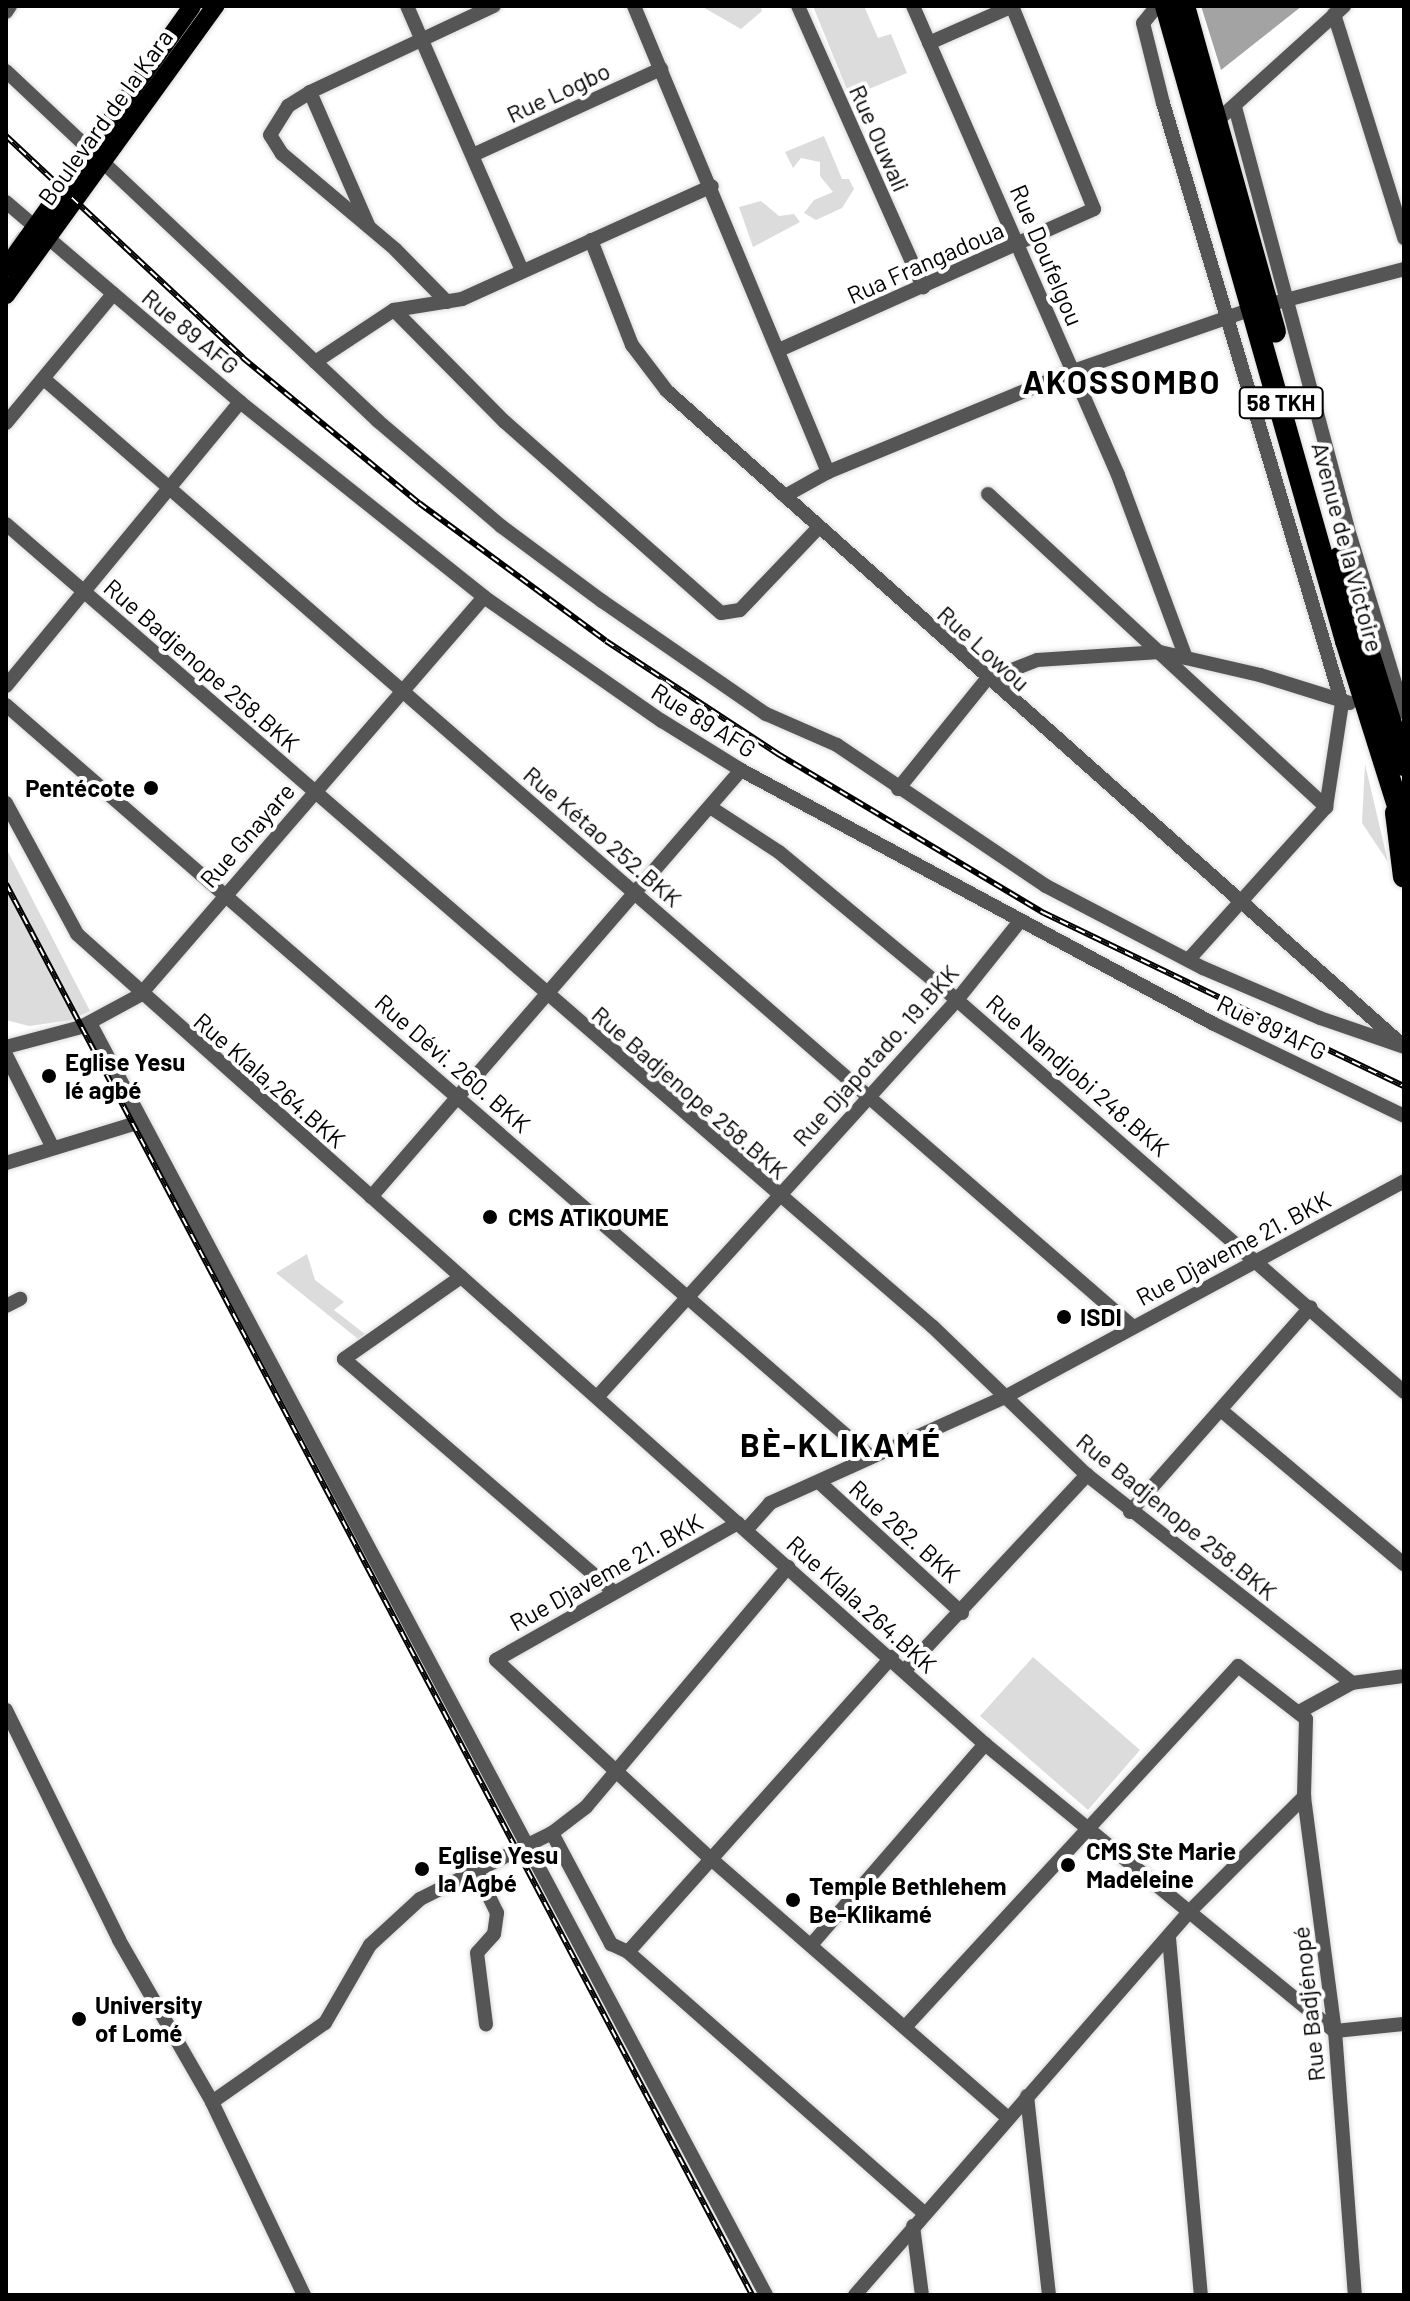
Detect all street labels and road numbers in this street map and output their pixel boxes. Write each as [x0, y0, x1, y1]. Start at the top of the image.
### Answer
street label: Boulevard de la Kara [32, 24, 178, 210]
street label: Rue Logbo [502, 56, 614, 128]
street label: Rue Ouwali [844, 80, 916, 196]
street label: Rue Doufelgou [1004, 180, 1090, 330]
street label: Rua Frangadoua [842, 215, 1008, 309]
street label: Rue 89 AFG [137, 282, 245, 380]
road number: 58 TKH [1237, 385, 1325, 421]
street label: Avenue de la Victoire [1306, 439, 1390, 655]
street label: Rue Badjenope 258.BKK [98, 572, 306, 758]
street label: Rue Lowou [932, 599, 1036, 697]
street label: Rue 89 AFG [646, 677, 762, 763]
street label: Rue Kétao 252.BKK [518, 760, 688, 912]
street label: Rue Gnayare [194, 777, 300, 893]
street label: Rue Djapotado. 19.BKK [786, 958, 964, 1152]
street label: Rue Dévi. 260. BKK [370, 988, 536, 1138]
street label: Rue Nandjobi 248.BKK [981, 988, 1175, 1162]
street label: Rue 89 AFG [1213, 988, 1331, 1066]
street label: Rue Badjenope 258.BKK [586, 999, 794, 1185]
street label: Rue Klala,264.BKK [188, 1006, 352, 1154]
street label: Rue Djaveme 21. BKK [1131, 1185, 1335, 1311]
street label: Rue Badjenope 258.BKK [1071, 1426, 1283, 1606]
street label: Rue 262. BKK [844, 1474, 966, 1588]
street label: Rue Djaveme 21. BKK [505, 1507, 707, 1637]
street label: Rue Klala.264.BKK [781, 1529, 943, 1679]
street label: Rue Badjénopé [1286, 1925, 1330, 2083]

